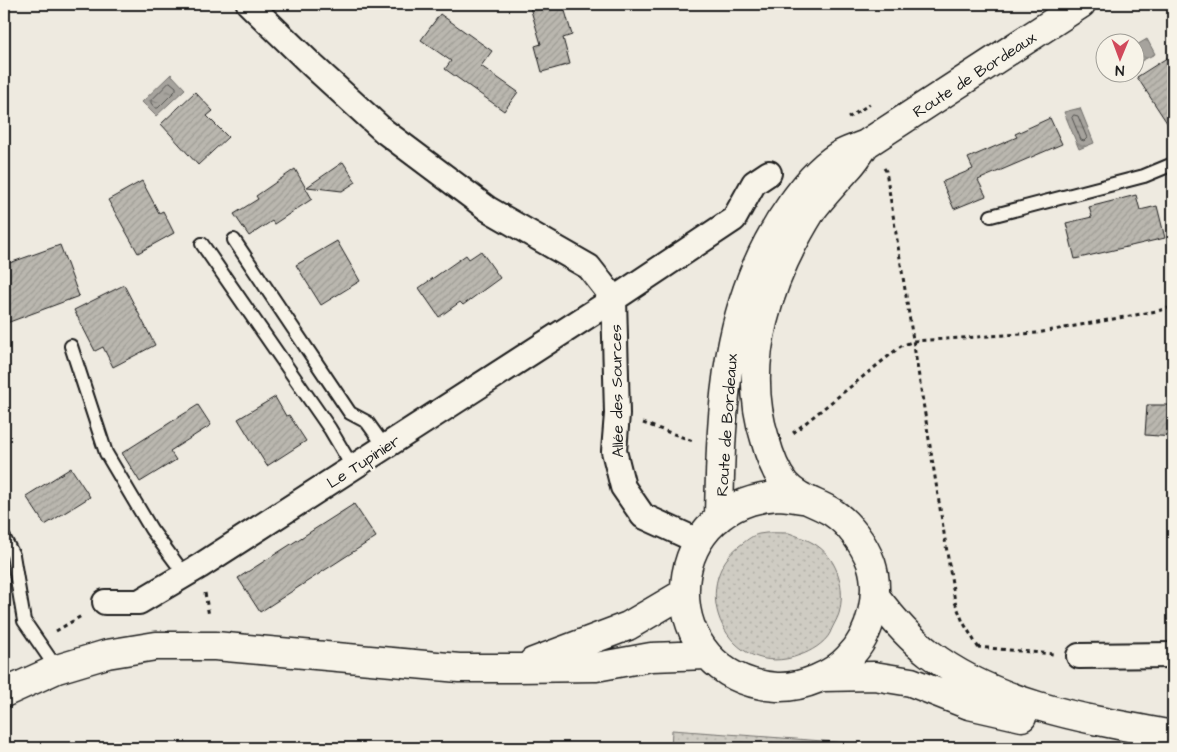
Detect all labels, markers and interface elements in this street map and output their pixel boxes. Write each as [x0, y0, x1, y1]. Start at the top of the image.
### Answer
street label: Route de Bordeaux [909, 26, 1041, 123]
north arrow [1094, 32, 1144, 82]
text: N [1115, 60, 1124, 80]
street label: Allée des Sources [605, 324, 629, 458]
street label: Route de Bordeaux [711, 352, 743, 497]
street label: Le Tupinier [323, 430, 405, 494]

